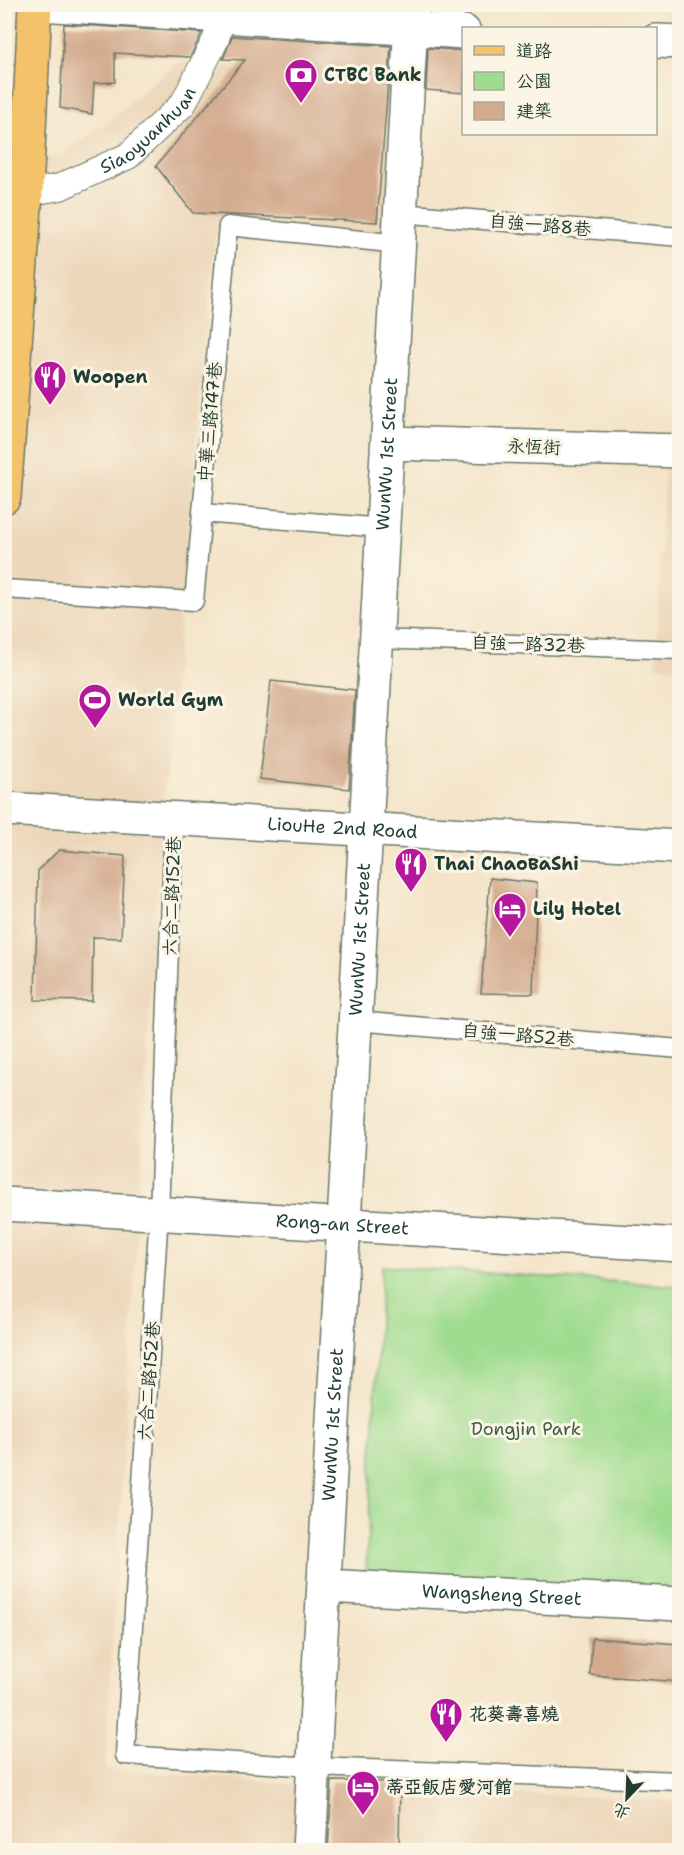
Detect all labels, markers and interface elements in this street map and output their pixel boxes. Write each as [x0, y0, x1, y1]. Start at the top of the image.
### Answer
legend [462, 27, 657, 135]
text: 道路 [516, 39, 552, 63]
bank icon: CTBC Bank [283, 57, 319, 104]
place label: CTBC Bank [324, 63, 422, 87]
text: 公園 [516, 69, 552, 93]
street label: Siaoyuanhuan [96, 83, 202, 179]
text: 建築 [516, 99, 552, 123]
street label: 自強一路8巷 [488, 209, 592, 241]
restaurant icon: Woopen [32, 359, 68, 406]
street label: 中華三路147巷 [193, 361, 227, 483]
place label: Woopen [73, 365, 148, 389]
street label: WunWu 1st Street [371, 377, 403, 531]
street label: 永恆街 [507, 434, 561, 460]
street label: 自強一路32巷 [471, 630, 585, 658]
sports icon: World Gym [77, 682, 113, 729]
place label: World Gym [118, 688, 224, 712]
street label: LiouHe 2nd Road [267, 812, 418, 844]
street label: 六合二路152巷 [158, 836, 186, 956]
restaurant icon: Thai ChaoBaShi [393, 846, 429, 893]
place label: Thai ChaoBaShi [434, 852, 579, 876]
street label: WunWu 1st Street [344, 862, 376, 1017]
hotel icon: Lily Hotel [492, 891, 528, 938]
place label: Lily Hotel [533, 897, 621, 921]
street label: 自強一路52巷 [461, 1018, 575, 1052]
street label: Rong-an Street [275, 1209, 410, 1241]
street label: 六合二路152巷 [133, 1320, 165, 1442]
street label: WunWu 1st Street [316, 1347, 349, 1502]
park label: Dongjin Park [471, 1417, 581, 1441]
street label: Wangsheng Street [421, 1579, 583, 1611]
restaurant icon: 花葵壽喜燒 [428, 1696, 464, 1743]
place label: 花葵壽喜燒 [469, 1702, 559, 1726]
north arrow [597, 1768, 657, 1828]
hotel icon: 蒂亞飯店愛河館 [345, 1769, 381, 1816]
place label: 蒂亞飯店愛河館 [386, 1775, 512, 1799]
text: 北 [610, 1799, 633, 1824]

